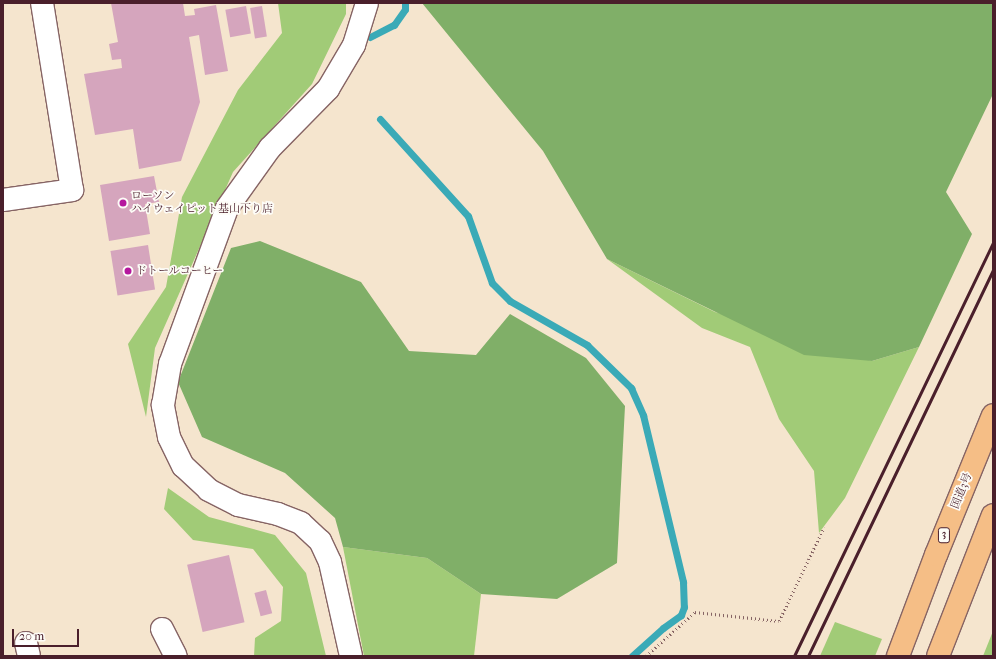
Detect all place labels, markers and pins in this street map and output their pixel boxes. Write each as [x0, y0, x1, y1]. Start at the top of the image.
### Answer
place label: ローソン ハイウェイピット基山下り店 [131, 190, 274, 216]
marker: ローソン ハイウェイピット基山下り店 [118, 198, 128, 208]
place label: ドトールコーヒー [136, 264, 224, 278]
marker: ドトールコーヒー [123, 266, 133, 276]

